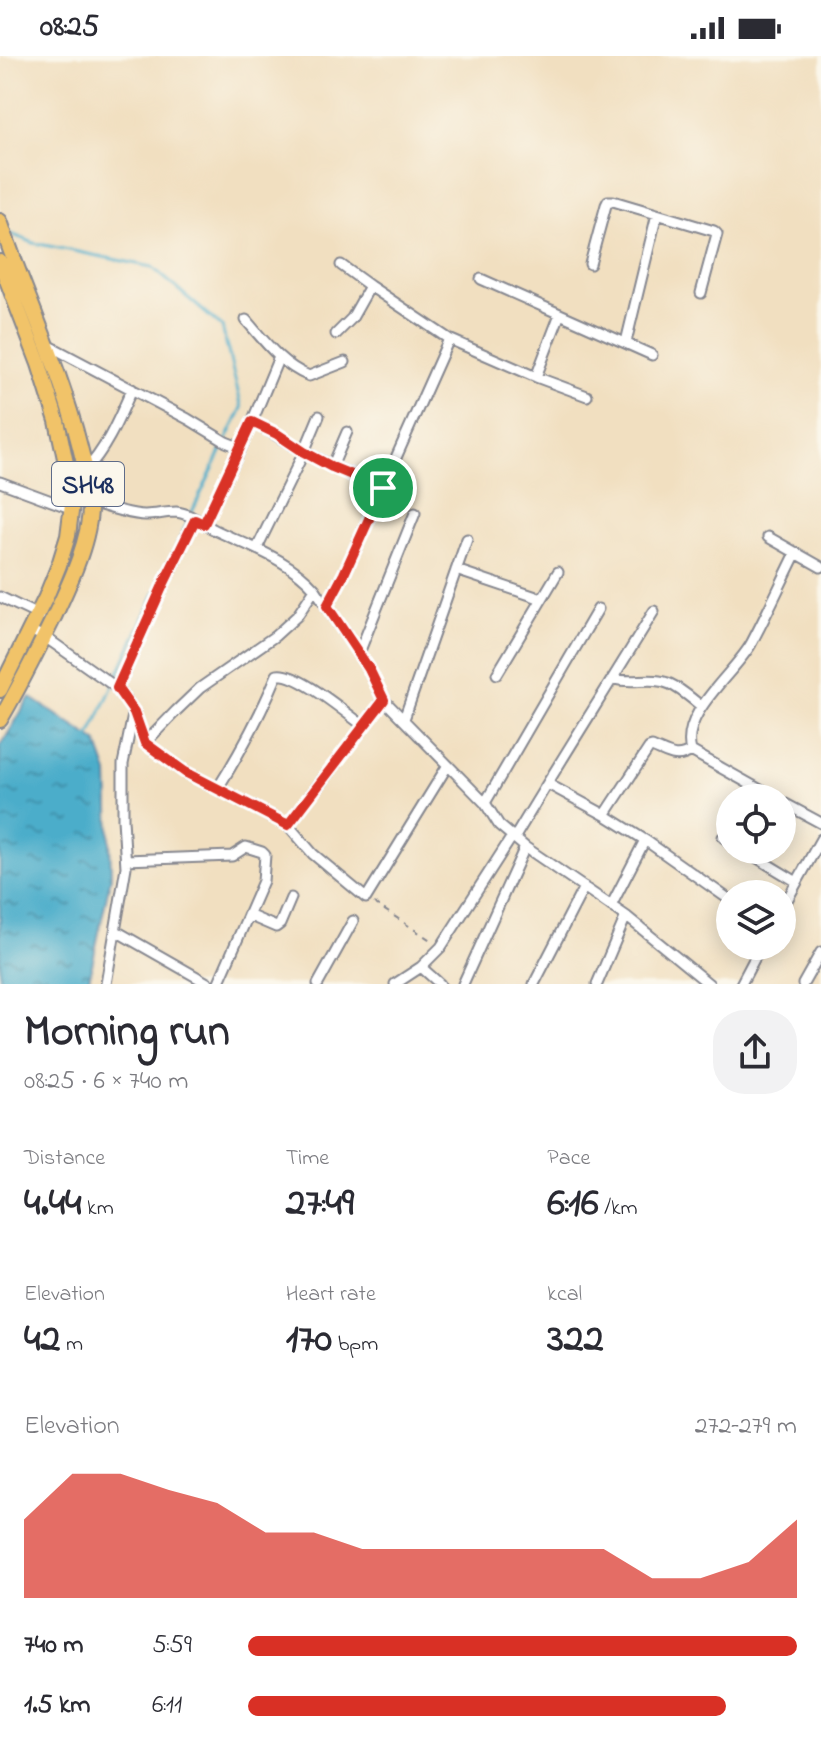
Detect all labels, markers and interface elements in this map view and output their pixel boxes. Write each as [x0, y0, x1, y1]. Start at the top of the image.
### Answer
text: 08:25 [40, 6, 99, 50]
pin [349, 454, 417, 522]
road number: SH48 [52, 462, 124, 506]
icon: arrive [361, 466, 405, 510]
map controls [716, 784, 796, 960]
button: locate [716, 784, 796, 864]
button: layers [716, 880, 796, 960]
text: Morning run [24, 1001, 230, 1065]
button: share [713, 1010, 797, 1094]
text: 08:25 · 6 × 740 m [24, 1063, 188, 1101]
text: Distance [24, 1143, 105, 1175]
text: Time [286, 1143, 329, 1175]
text: Pace [547, 1143, 590, 1175]
text: 4.44 [24, 1175, 82, 1234]
text: 27:49 [286, 1175, 354, 1234]
text: 6:16 [547, 1175, 599, 1234]
text: km [82, 1193, 114, 1225]
text: /km [599, 1193, 638, 1225]
text: Elevation [24, 1279, 105, 1311]
text: Heart rate [286, 1279, 376, 1311]
text: kcal [547, 1279, 582, 1311]
text: 42 [24, 1311, 60, 1370]
text: 170 [286, 1311, 332, 1370]
text: 322 [547, 1311, 604, 1370]
text: m [60, 1329, 83, 1361]
text: bpm [332, 1329, 378, 1361]
text: Elevation [24, 1408, 120, 1446]
text: 272–279 m [695, 1408, 797, 1446]
text: 740 m [24, 1627, 83, 1665]
text: 5:59 [152, 1627, 192, 1665]
text: 1.5 km [24, 1687, 91, 1725]
text: 6:11 [152, 1687, 182, 1725]

